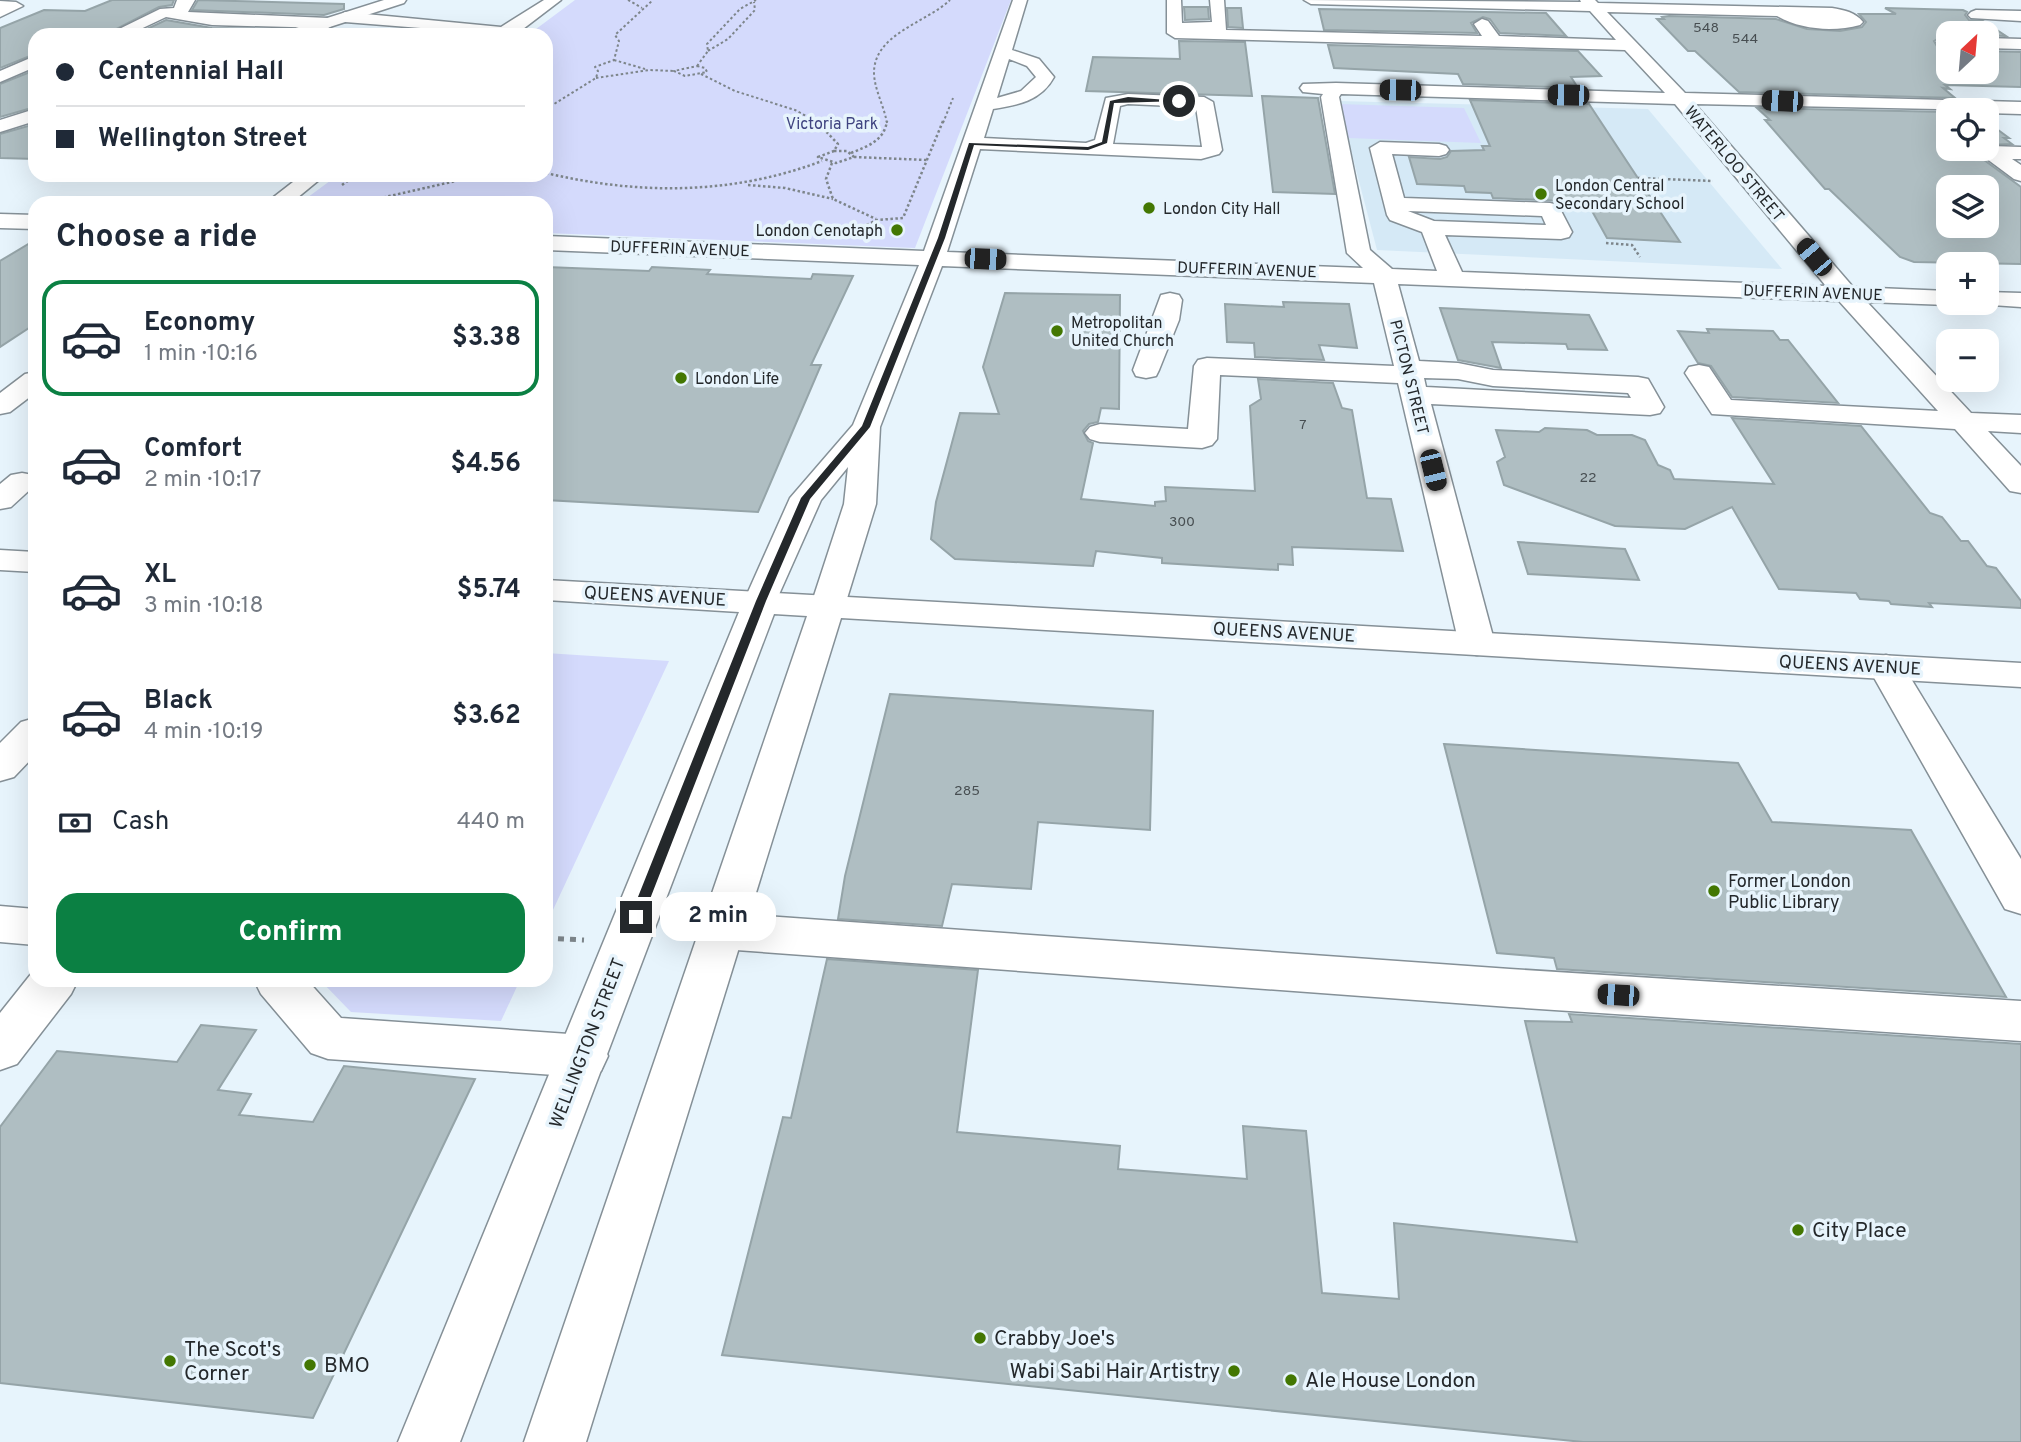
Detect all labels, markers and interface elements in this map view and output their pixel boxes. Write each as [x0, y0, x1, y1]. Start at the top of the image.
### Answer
house number: 548 [1693, 20, 1719, 37]
north arrow [1936, 21, 1998, 84]
map controls [1936, 21, 1999, 392]
house number: 544 [1732, 31, 1758, 48]
text: Centennial Hall [98, 56, 284, 89]
car [1379, 79, 1422, 101]
car [1547, 84, 1590, 106]
route start [1163, 85, 1195, 117]
car [1761, 90, 1804, 112]
button: locate [1936, 98, 1999, 161]
street label: WATERLOO STREET [1679, 102, 1788, 226]
park label: Victoria Park [786, 115, 878, 135]
text: Wellington Street [98, 123, 307, 156]
button: layers [1936, 175, 1999, 238]
place label: London Central Secondary School [1555, 177, 1684, 215]
marker: London Central Secondary School [1533, 186, 1549, 202]
marker: London City Hall [1141, 200, 1157, 216]
place label: London City Hall [1163, 200, 1281, 220]
text: Choose a ride [56, 218, 257, 258]
place label: London Cenotaph [756, 222, 883, 242]
marker: London Cenotaph [889, 222, 905, 238]
car [1793, 234, 1836, 280]
street label: DUFFERIN AVENUE [610, 238, 750, 262]
car [964, 248, 1007, 270]
button: + [1936, 252, 1999, 315]
street label: DUFFERIN AVENUE [1177, 259, 1317, 283]
street label: DUFFERIN AVENUE [1743, 282, 1883, 306]
icon: car [60, 307, 123, 370]
text: Economy [144, 307, 255, 340]
place label: Metropolitan United Church [1071, 314, 1174, 352]
street label: PICTON STREET [1384, 318, 1432, 437]
text: $3.38 [452, 322, 521, 355]
marker: Metropolitan United Church [1049, 323, 1065, 339]
button: − [1936, 329, 1999, 392]
text: 1 min · 10:16 [144, 340, 258, 369]
marker: London Life [673, 370, 689, 386]
place label: London Life [695, 370, 779, 390]
house number: 7 [1299, 417, 1307, 434]
icon: car [60, 433, 123, 496]
text: Comfort [144, 433, 242, 466]
car [1418, 447, 1449, 493]
text: $4.56 [450, 448, 521, 481]
text: 2 min · 10:17 [144, 466, 262, 495]
house number: 22 [1579, 470, 1597, 487]
house number: 300 [1169, 514, 1195, 531]
icon: car [60, 559, 123, 622]
text: XL [144, 559, 176, 592]
text: $5.74 [457, 574, 521, 607]
street label: QUEENS AVENUE [583, 582, 727, 613]
text: 3 min · 10:18 [144, 592, 263, 621]
street label: QUEENS AVENUE [1212, 618, 1356, 649]
street label: QUEENS AVENUE [1778, 651, 1922, 682]
icon: car [60, 685, 123, 748]
text: Black [144, 685, 213, 718]
text: $3.62 [452, 700, 521, 733]
text: 4 min · 10:19 [144, 718, 264, 747]
house number: 285 [954, 783, 980, 800]
icon: cash [56, 804, 94, 842]
text: Cash [112, 806, 169, 839]
text: 440 m [457, 808, 525, 837]
place label: Former London Public Library [1728, 871, 1851, 915]
marker: Former London Public Library [1706, 883, 1722, 899]
callout: 2 min [660, 892, 776, 942]
button: Confirm [56, 893, 525, 973]
route end [620, 901, 652, 933]
text: 2 min [688, 902, 748, 931]
street label: WELLINGTON STREET [545, 955, 631, 1132]
car [1597, 983, 1640, 1007]
place label: City Place [1812, 1218, 1907, 1245]
marker: City Place [1790, 1222, 1806, 1238]
place label: Crabby Joe's [994, 1326, 1115, 1353]
marker: Crabby Joe's [972, 1330, 988, 1346]
place label: The Scot's Corner [184, 1337, 281, 1388]
marker: The Scot's Corner [162, 1353, 178, 1369]
place label: BMO [324, 1353, 370, 1380]
marker: BMO [302, 1357, 318, 1373]
place label: Wabi Sabi Hair Artistry [1010, 1359, 1220, 1386]
marker: Wabi Sabi Hair Artistry [1226, 1363, 1242, 1379]
place label: Ale House London [1305, 1368, 1476, 1395]
marker: Ale House London [1283, 1372, 1299, 1388]

